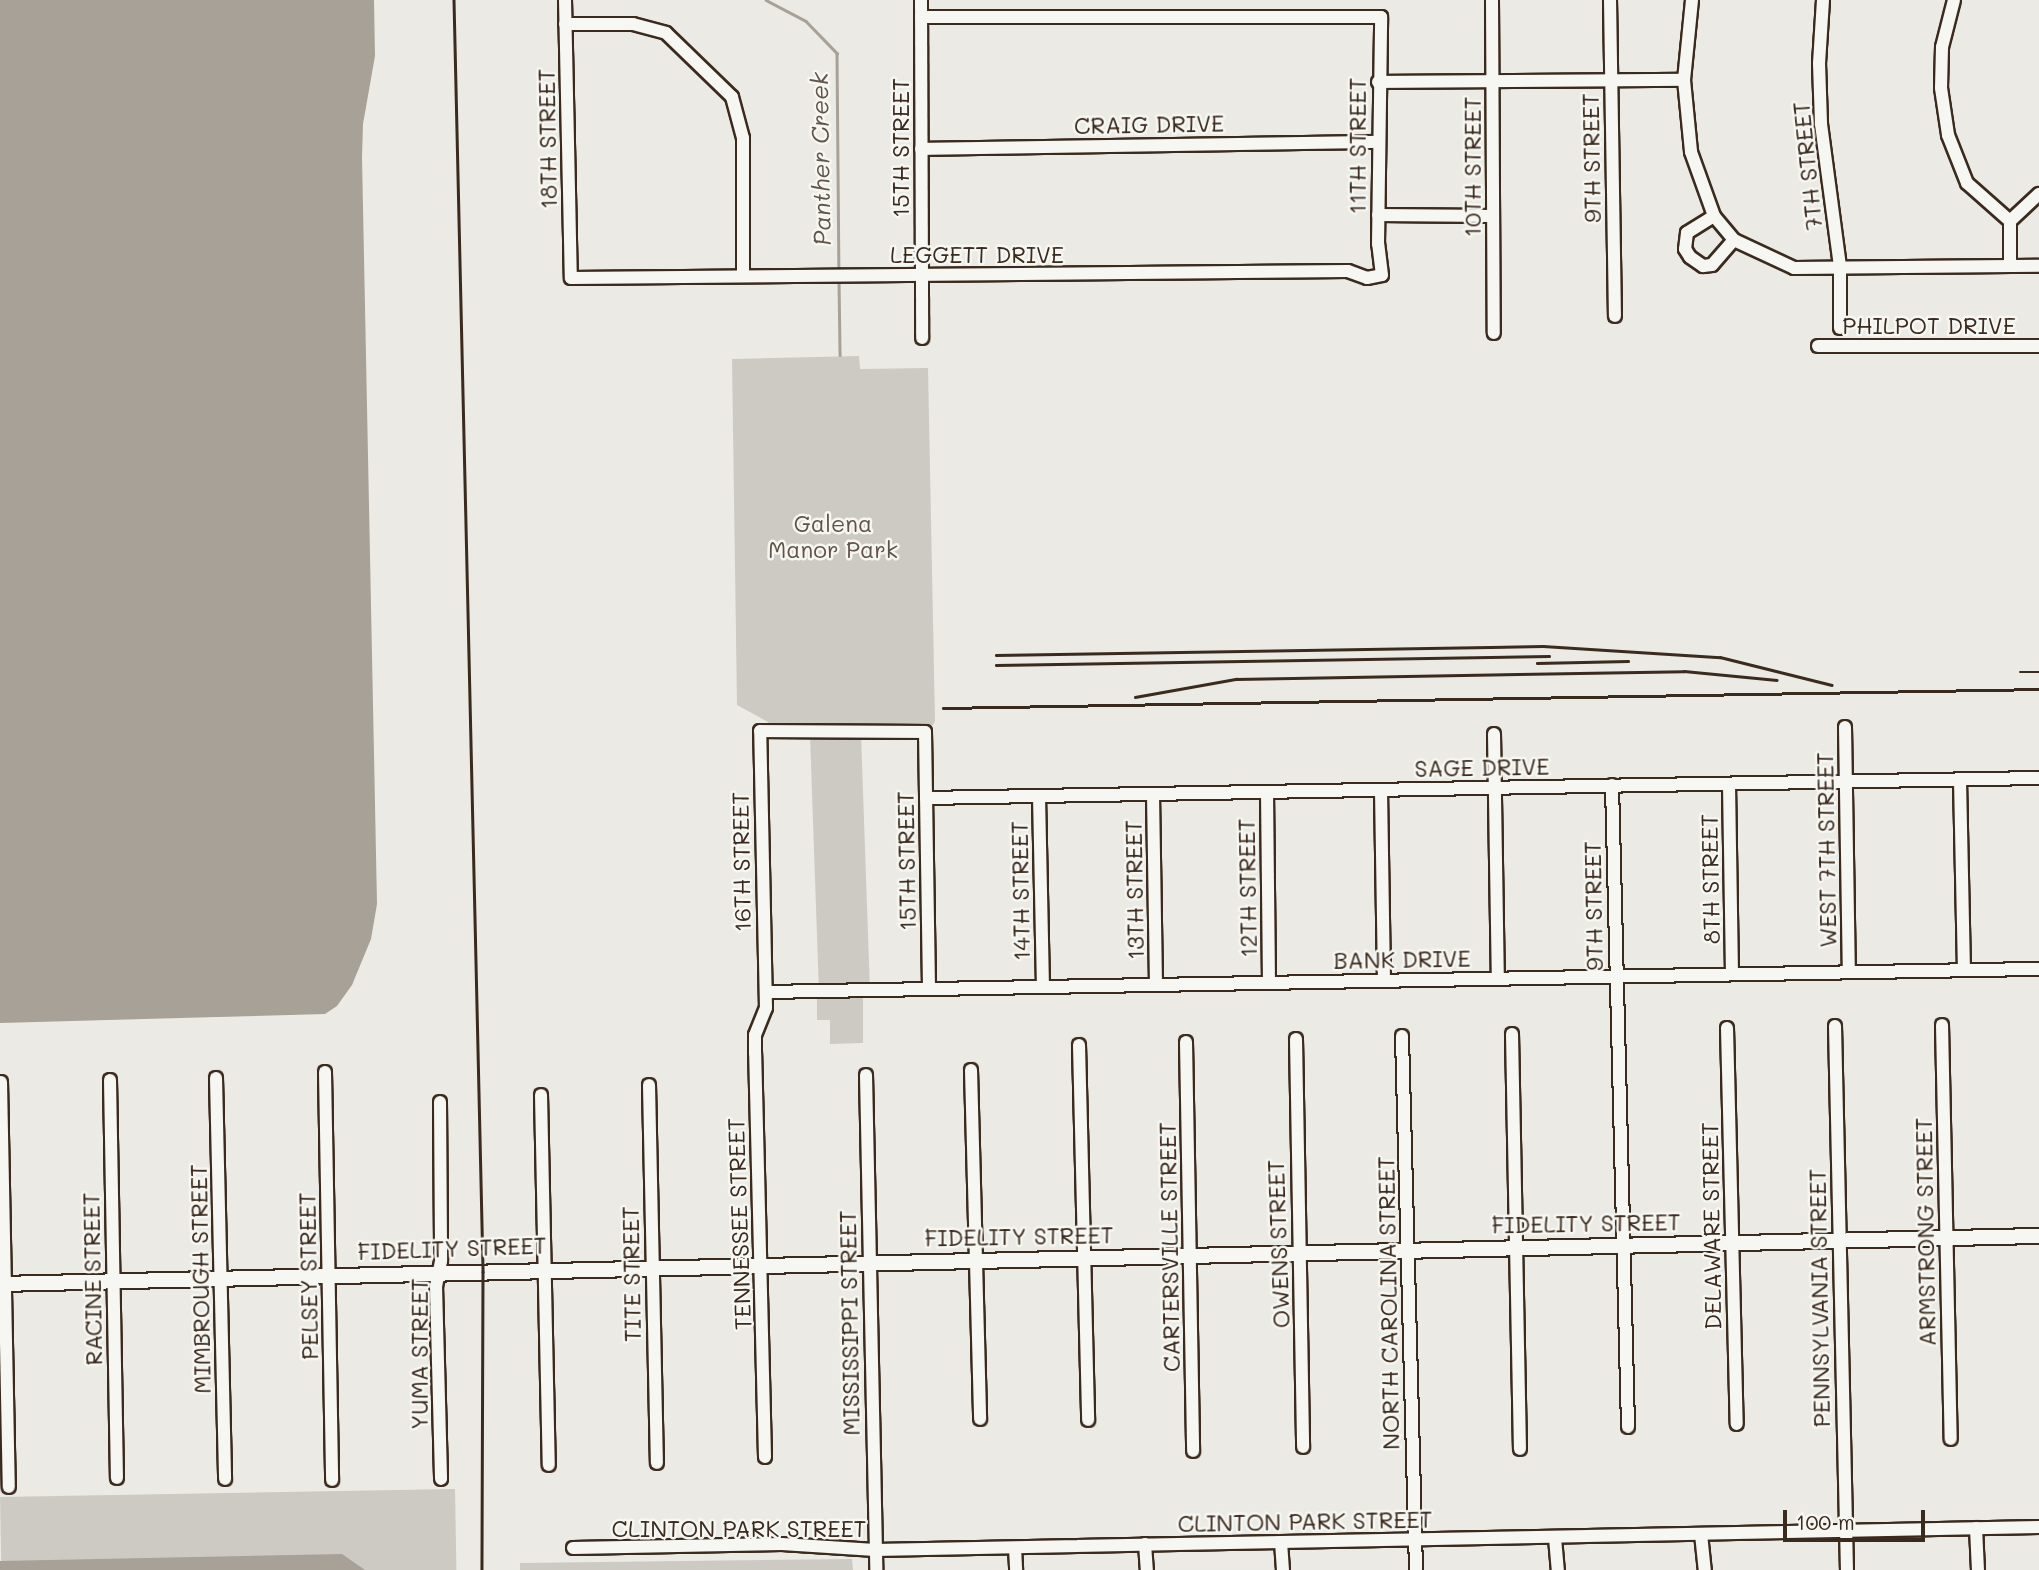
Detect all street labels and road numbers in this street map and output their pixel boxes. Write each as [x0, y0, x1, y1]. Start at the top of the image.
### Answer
street label: 18TH STREET [532, 69, 562, 209]
street label: 15TH STREET [886, 78, 914, 218]
street label: 11TH STREET [1343, 78, 1371, 214]
street label: 9TH STREET [1576, 93, 1606, 223]
street label: 10TH STREET [1458, 97, 1486, 237]
street label: 7TH STREET [1787, 100, 1827, 232]
street label: CRAIG DRIVE [1074, 109, 1224, 139]
street label: LEGGETT DRIVE [890, 240, 1064, 268]
street label: PHILPOT DRIVE [1842, 311, 2016, 339]
street label: SAGE DRIVE [1414, 752, 1550, 782]
street label: WEST 7TH STREET [1810, 752, 1842, 948]
street label: 15TH STREET [891, 791, 921, 931]
street label: 16TH STREET [726, 792, 756, 932]
street label: 8TH STREET [1695, 814, 1725, 944]
street label: 12TH STREET [1232, 818, 1262, 958]
street label: 13TH STREET [1119, 820, 1149, 960]
street label: 14TH STREET [1005, 821, 1035, 961]
street label: 9TH STREET [1578, 841, 1608, 971]
street label: BANK DRIVE [1333, 944, 1471, 974]
street label: TENNESSEE STREET [722, 1117, 756, 1331]
street label: ARMSTRONG STREET [1909, 1117, 1941, 1347]
street label: CARTERSVILLE STREET [1153, 1122, 1185, 1372]
street label: DELAWARE STREET [1695, 1122, 1727, 1330]
street label: NORTH CAROLINA STREET [1372, 1156, 1404, 1450]
street label: OWENS STREET [1261, 1159, 1295, 1329]
street label: MIMBROUGH STREET [184, 1164, 216, 1394]
street label: PENNSYLVANIA STREET [1803, 1169, 1835, 1427]
street label: RACINE STREET [77, 1192, 107, 1366]
street label: PELSEY STREET [293, 1192, 323, 1360]
street label: TITE STREET [616, 1206, 646, 1342]
street label: FIDELITY STREET [1491, 1208, 1681, 1238]
street label: MISSISSIPPI STREET [833, 1210, 865, 1436]
street label: FIDELITY STREET [924, 1221, 1114, 1251]
street label: FIDELITY STREET [357, 1231, 547, 1265]
street label: YUMA STREET [405, 1278, 433, 1430]
street label: CLINTON PARK STREET [1177, 1505, 1433, 1537]
street label: CLINTON PARK STREET [612, 1514, 866, 1542]

